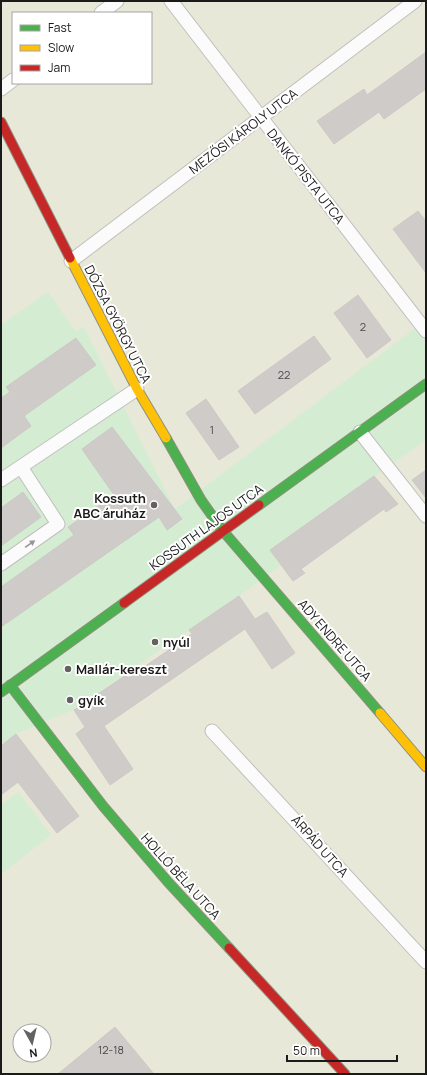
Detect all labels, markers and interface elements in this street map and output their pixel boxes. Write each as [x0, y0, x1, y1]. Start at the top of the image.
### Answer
legend [12, 12, 152, 84]
text: Fast [48, 19, 72, 36]
text: Slow [48, 39, 74, 56]
text: Jam [48, 59, 70, 76]
street label: MEZŐSI KÁROLY UTCA [185, 84, 301, 178]
street label: DANKÓ PISTA UTCA [263, 125, 349, 227]
street label: DÓZSA GYÖRGY UTCA [80, 262, 156, 386]
house number: 2 [360, 319, 366, 334]
house number: 22 [278, 367, 290, 382]
house number: 1 [210, 422, 214, 437]
street label: KOSSUTH LAJOS UTCA [146, 480, 266, 574]
place label: Kossuth ABC áruház [74, 489, 146, 522]
marker: Kossuth ABC áruház [149, 500, 159, 510]
one-way arrow [24, 540, 35, 548]
street label: ADY ENDRE UTCA [294, 595, 376, 685]
place label: nyúl [163, 633, 190, 651]
marker: nyúl [150, 637, 160, 647]
place label: Mallár-kereszt [76, 660, 168, 678]
marker: Mallár-kereszt [63, 664, 73, 674]
place label: gyík [78, 691, 105, 709]
marker: gyík [65, 695, 75, 705]
street label: ÁRPÁD UTCA [287, 811, 353, 881]
street label: HOLLÓ BÉLA UTCA [137, 829, 225, 923]
north arrow [12, 1023, 52, 1063]
scale bar [287, 1037, 397, 1063]
house number: 12-18 [98, 1042, 124, 1057]
text: 50 m [293, 1042, 320, 1059]
text: N [28, 1045, 38, 1061]

